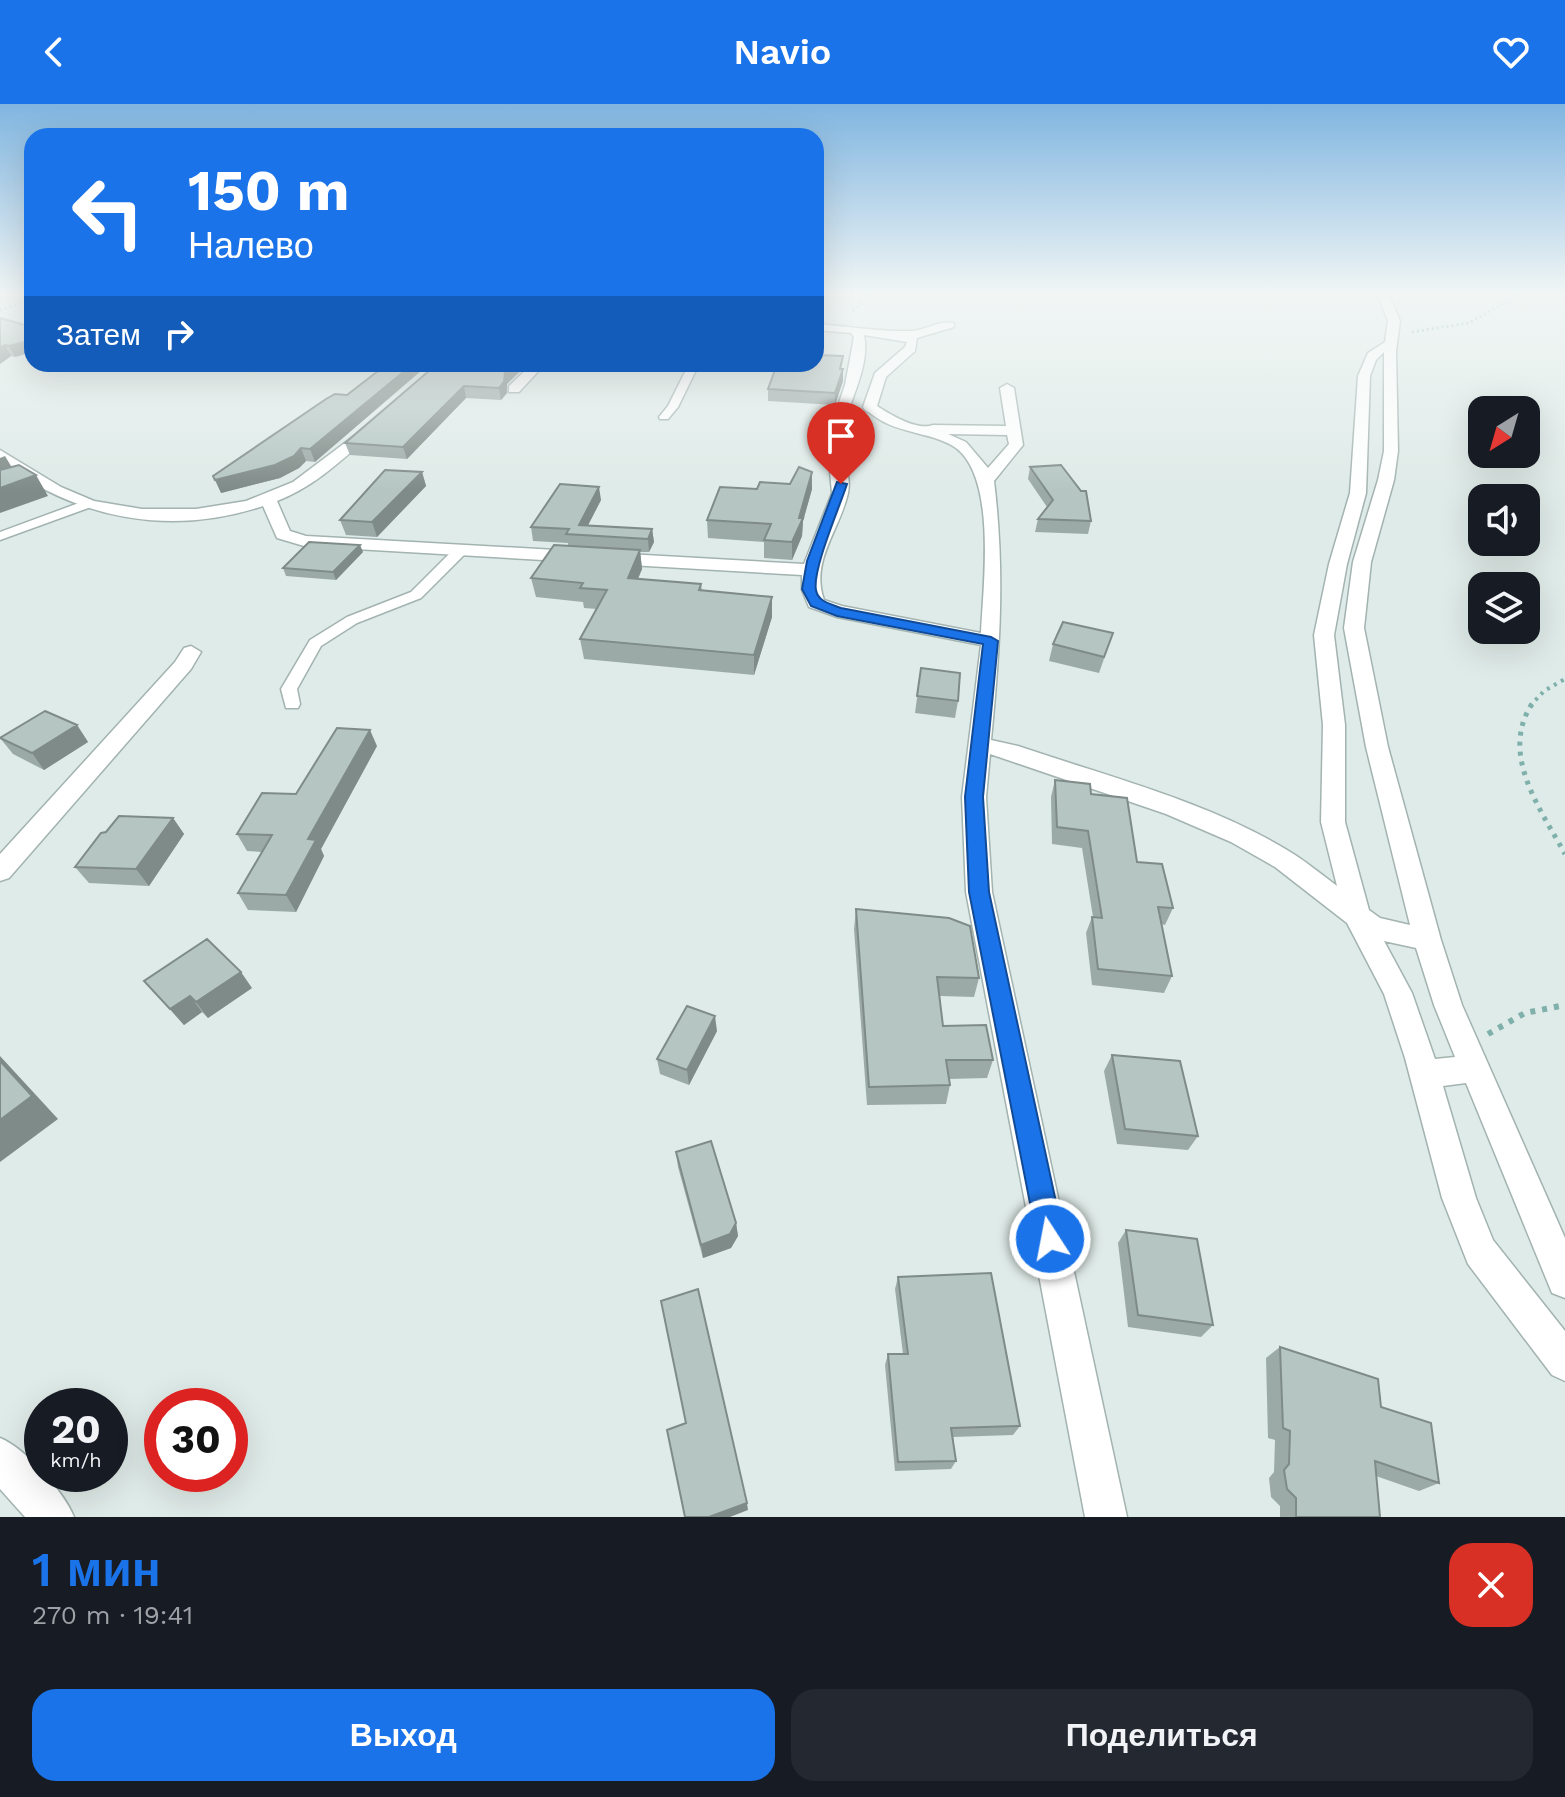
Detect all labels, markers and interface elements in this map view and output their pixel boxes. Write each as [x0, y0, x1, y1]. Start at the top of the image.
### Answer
icon: back [32, 30, 76, 74]
icon: heart [1489, 30, 1533, 74]
text: Navio [734, 31, 831, 73]
text: 150 m [188, 158, 350, 224]
icon: left [56, 160, 160, 264]
text: Налево [188, 225, 314, 267]
icon: right [157, 312, 201, 356]
text: Затем [56, 317, 141, 352]
north arrow [1468, 396, 1540, 468]
map controls [1468, 396, 1540, 644]
pin [807, 402, 875, 484]
icon: arrive [819, 414, 863, 458]
button: sound [1468, 484, 1540, 556]
button: layers [1468, 572, 1540, 644]
position arrow [1008, 1197, 1092, 1281]
speed limit sign: 30 [144, 1388, 248, 1492]
text: 20 [51, 1406, 101, 1453]
text: km/h [50, 1448, 102, 1472]
text: 1 мин [32, 1541, 161, 1598]
button: close [1449, 1543, 1533, 1627]
text: 270 m · 19:41 [32, 1600, 193, 1630]
button: Выход [32, 1689, 775, 1781]
button: Поделиться [791, 1689, 1533, 1781]

